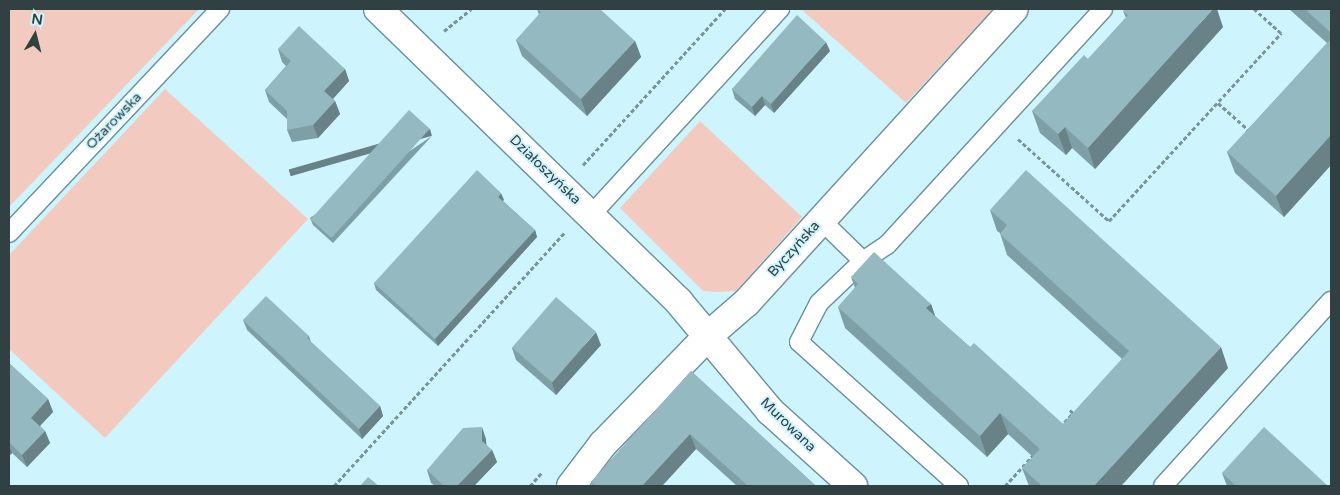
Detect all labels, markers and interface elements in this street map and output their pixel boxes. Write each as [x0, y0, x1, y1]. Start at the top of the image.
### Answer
north arrow [10, 10, 60, 60]
text: N [30, 10, 44, 29]
street label: Ożarowska [83, 89, 145, 153]
street label: Działoszyńska [506, 132, 584, 208]
street label: Byczyńska [765, 218, 823, 280]
street label: Murowana [757, 394, 819, 456]

